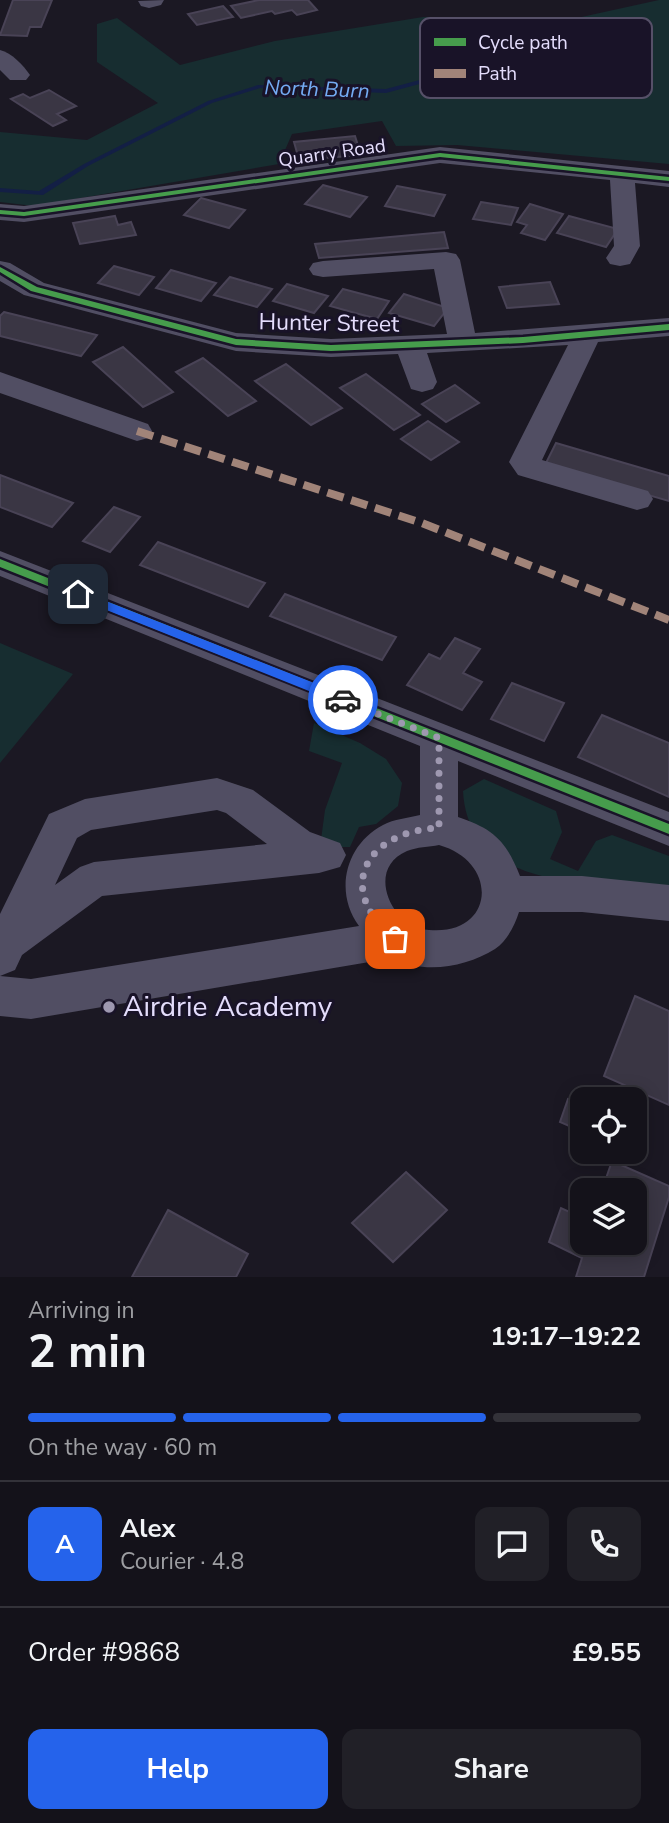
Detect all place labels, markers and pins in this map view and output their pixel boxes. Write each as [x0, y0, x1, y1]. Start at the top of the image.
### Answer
pin [48, 564, 108, 624]
pin [365, 909, 425, 969]
place label: Airdrie Academy [123, 988, 333, 1026]
marker: Airdrie Academy [101, 999, 117, 1015]

